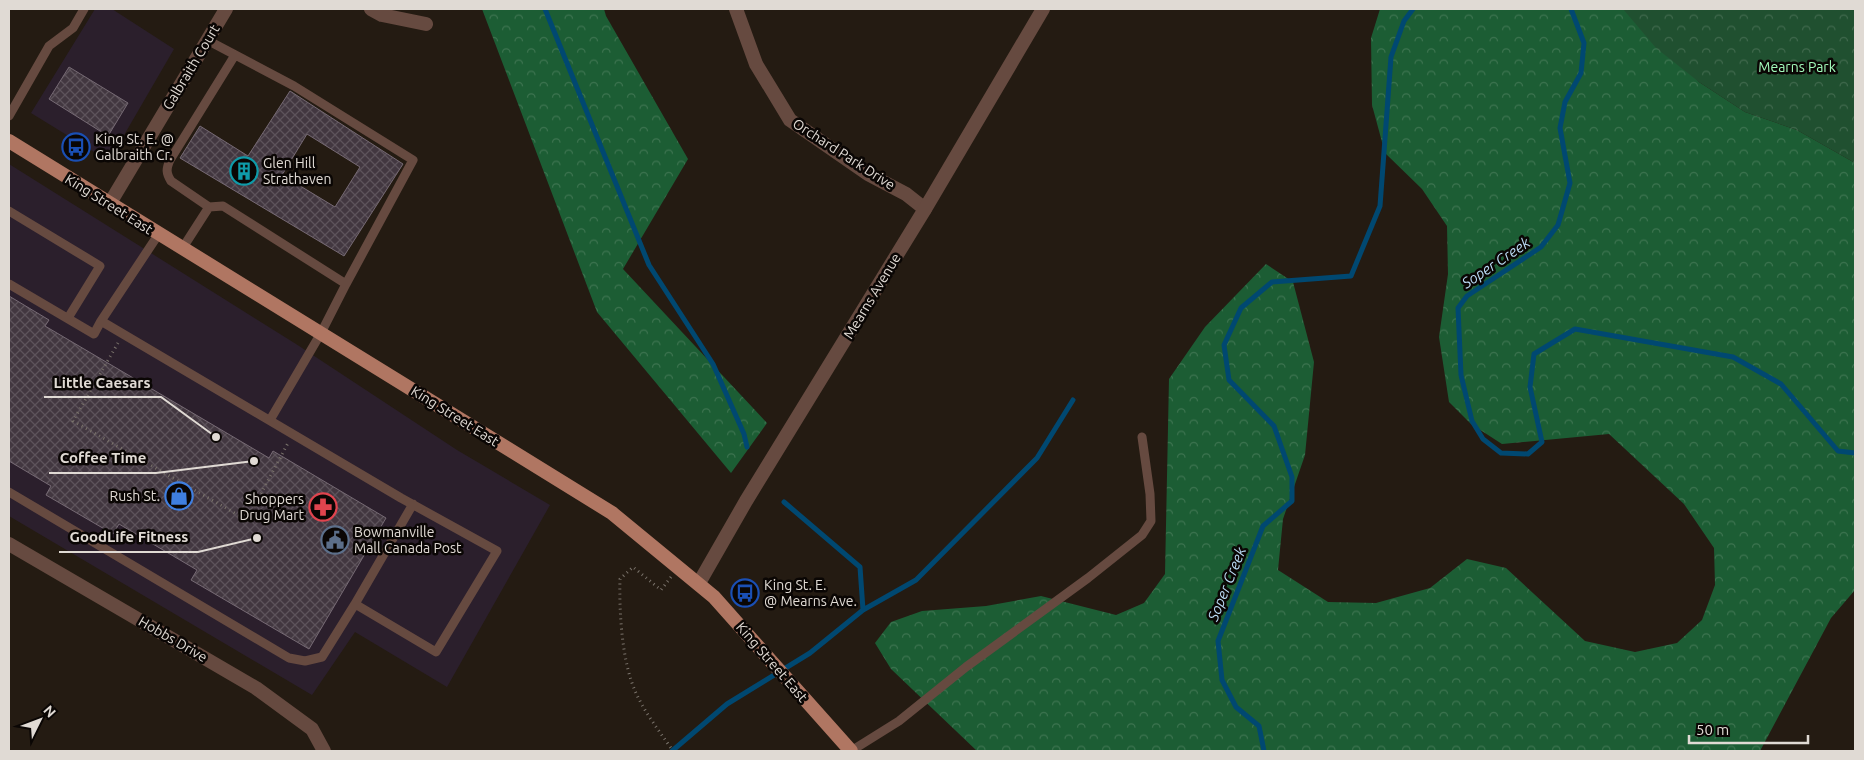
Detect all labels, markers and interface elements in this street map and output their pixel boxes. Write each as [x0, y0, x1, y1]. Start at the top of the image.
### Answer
street label: Galbraith Court [159, 21, 223, 112]
park label: Mearns Park [1758, 59, 1836, 75]
street label: Orchard Park Drive [790, 115, 898, 193]
place label: King St. E. @ Galbraith Cr. [95, 131, 174, 163]
bus stop icon: King St. E. @ Galbraith Cr. [61, 132, 91, 162]
place label: Glen Hill Strathaven [263, 155, 332, 187]
building icon: Glen Hill Strathaven [229, 156, 259, 186]
street label: King Street East [62, 171, 156, 238]
water label: Soper Creek [1458, 233, 1533, 292]
street label: Mearns Avenue [840, 250, 904, 342]
callout: Little Caesars [44, 367, 161, 397]
text: Little Caesars [53, 374, 151, 391]
street label: King Street East [408, 383, 502, 450]
callout: Coffee Time [49, 443, 156, 473]
text: Coffee Time [60, 449, 146, 466]
shop icon: Rush St. [164, 481, 194, 511]
place label: Rush St. [110, 488, 160, 504]
place label: Shoppers Drug Mart [239, 491, 304, 523]
pharmacy icon: Shoppers Drug Mart [308, 492, 338, 522]
callout: GoodLife Fitness [59, 522, 198, 552]
place label: Bowmanville Mall Canada Post [354, 524, 462, 556]
public building icon: Bowmanville Mall Canada Post [320, 525, 350, 555]
text: GoodLife Fitness [70, 528, 188, 545]
water label: Soper Creek [1204, 544, 1249, 624]
place label: King St. E. @ Mearns Ave. [764, 577, 857, 609]
bus stop icon: King St. E. @ Mearns Ave. [730, 578, 760, 608]
street label: Hobbs Drive [136, 613, 210, 665]
street label: King Street East [733, 619, 811, 705]
north arrow [15, 695, 65, 745]
text: N [40, 702, 59, 721]
scale bar [1689, 712, 1808, 744]
text: 50 m [1696, 721, 1729, 738]

